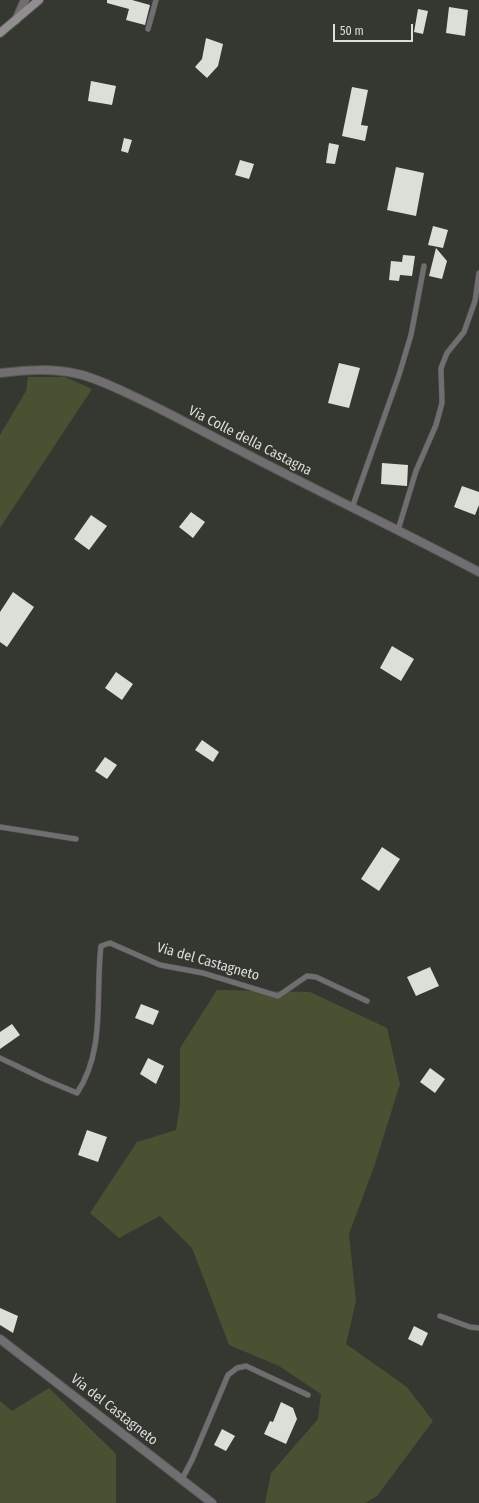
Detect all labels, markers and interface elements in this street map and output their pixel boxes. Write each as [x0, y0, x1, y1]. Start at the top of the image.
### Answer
scale bar [335, 16, 415, 42]
text: 50 m [340, 24, 364, 38]
street label: Via Colle della Castagna [186, 403, 314, 479]
street label: Via del Castagneto [155, 939, 261, 985]
street label: Via del Castagneto [67, 1371, 161, 1449]

